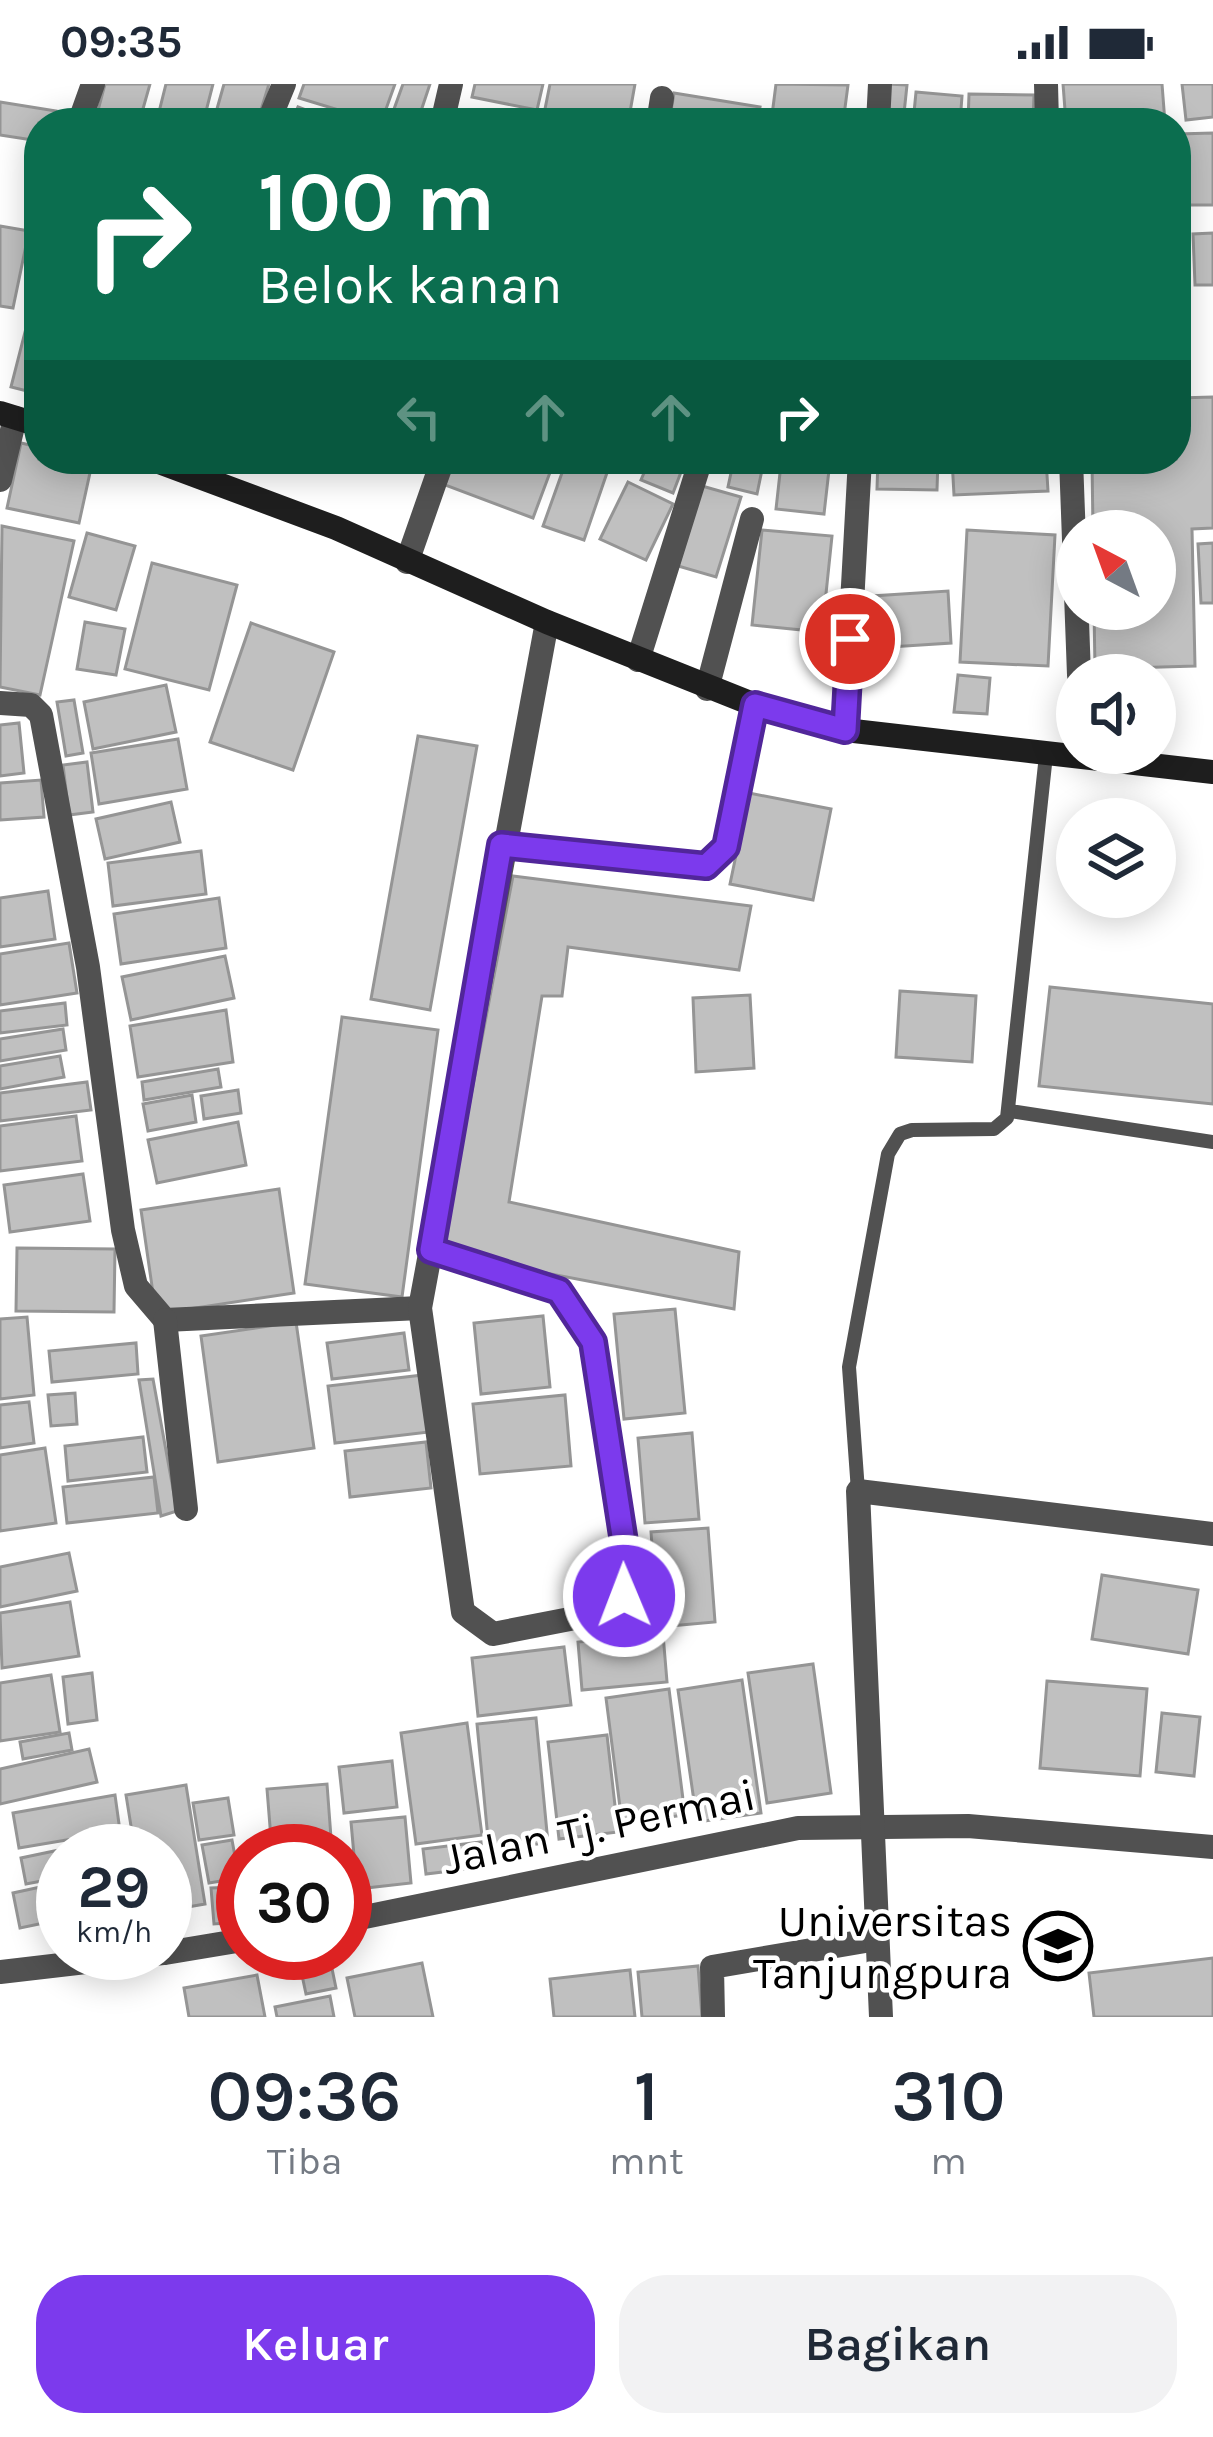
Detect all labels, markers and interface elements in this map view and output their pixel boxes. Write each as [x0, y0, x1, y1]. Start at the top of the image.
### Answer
text: 09:35 [60, 16, 182, 68]
text: 100 m [258, 153, 495, 251]
icon: right [60, 156, 216, 312]
text: Belok kanan [258, 253, 562, 317]
icon: left [386, 384, 452, 450]
icon: ahead [512, 384, 578, 450]
icon: ahead [638, 384, 704, 450]
icon: right [764, 384, 830, 450]
north arrow [1056, 510, 1176, 630]
map controls [1056, 510, 1176, 918]
pin [799, 588, 901, 690]
icon: arrive [817, 606, 883, 672]
button: sound [1056, 654, 1176, 774]
button: layers [1056, 798, 1176, 918]
position arrow [561, 1533, 687, 1659]
street label: Jalan Tj. Permai [438, 1768, 760, 1886]
speed limit sign: 30 [216, 1824, 372, 1980]
text: 29 [78, 1852, 150, 1922]
place label: Universitas Tanjungpura [753, 1895, 1012, 2000]
school or university icon: Universitas Tanjungpura [1023, 1911, 1093, 1981]
text: km/h [76, 1914, 152, 1950]
text: 09:36 [208, 2054, 402, 2138]
text: 1 [634, 2054, 659, 2138]
text: 310 [891, 2054, 1005, 2138]
text: Tiba [267, 2138, 342, 2184]
text: mnt [609, 2138, 684, 2184]
text: m [930, 2138, 967, 2184]
button: Keluar [36, 2275, 595, 2413]
button: Bagikan [619, 2275, 1177, 2413]

